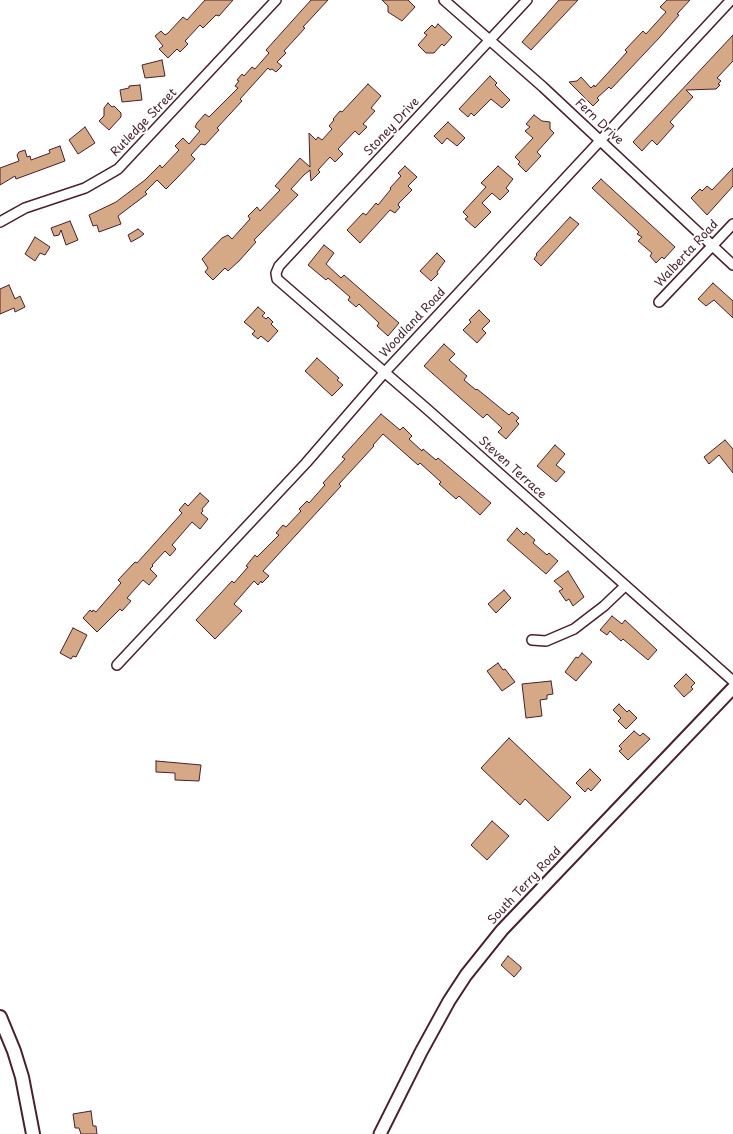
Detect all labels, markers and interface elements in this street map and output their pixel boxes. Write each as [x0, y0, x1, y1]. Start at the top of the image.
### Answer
street label: Rutledge Street [108, 86, 180, 160]
street label: Stoney Drive [361, 95, 423, 159]
street label: Fern Drive [572, 96, 626, 148]
street label: Walberta Road [652, 218, 722, 290]
street label: Woodland Road [377, 285, 449, 361]
street label: Steven Terrace [475, 434, 549, 502]
street label: South Terry Road [485, 844, 565, 928]

